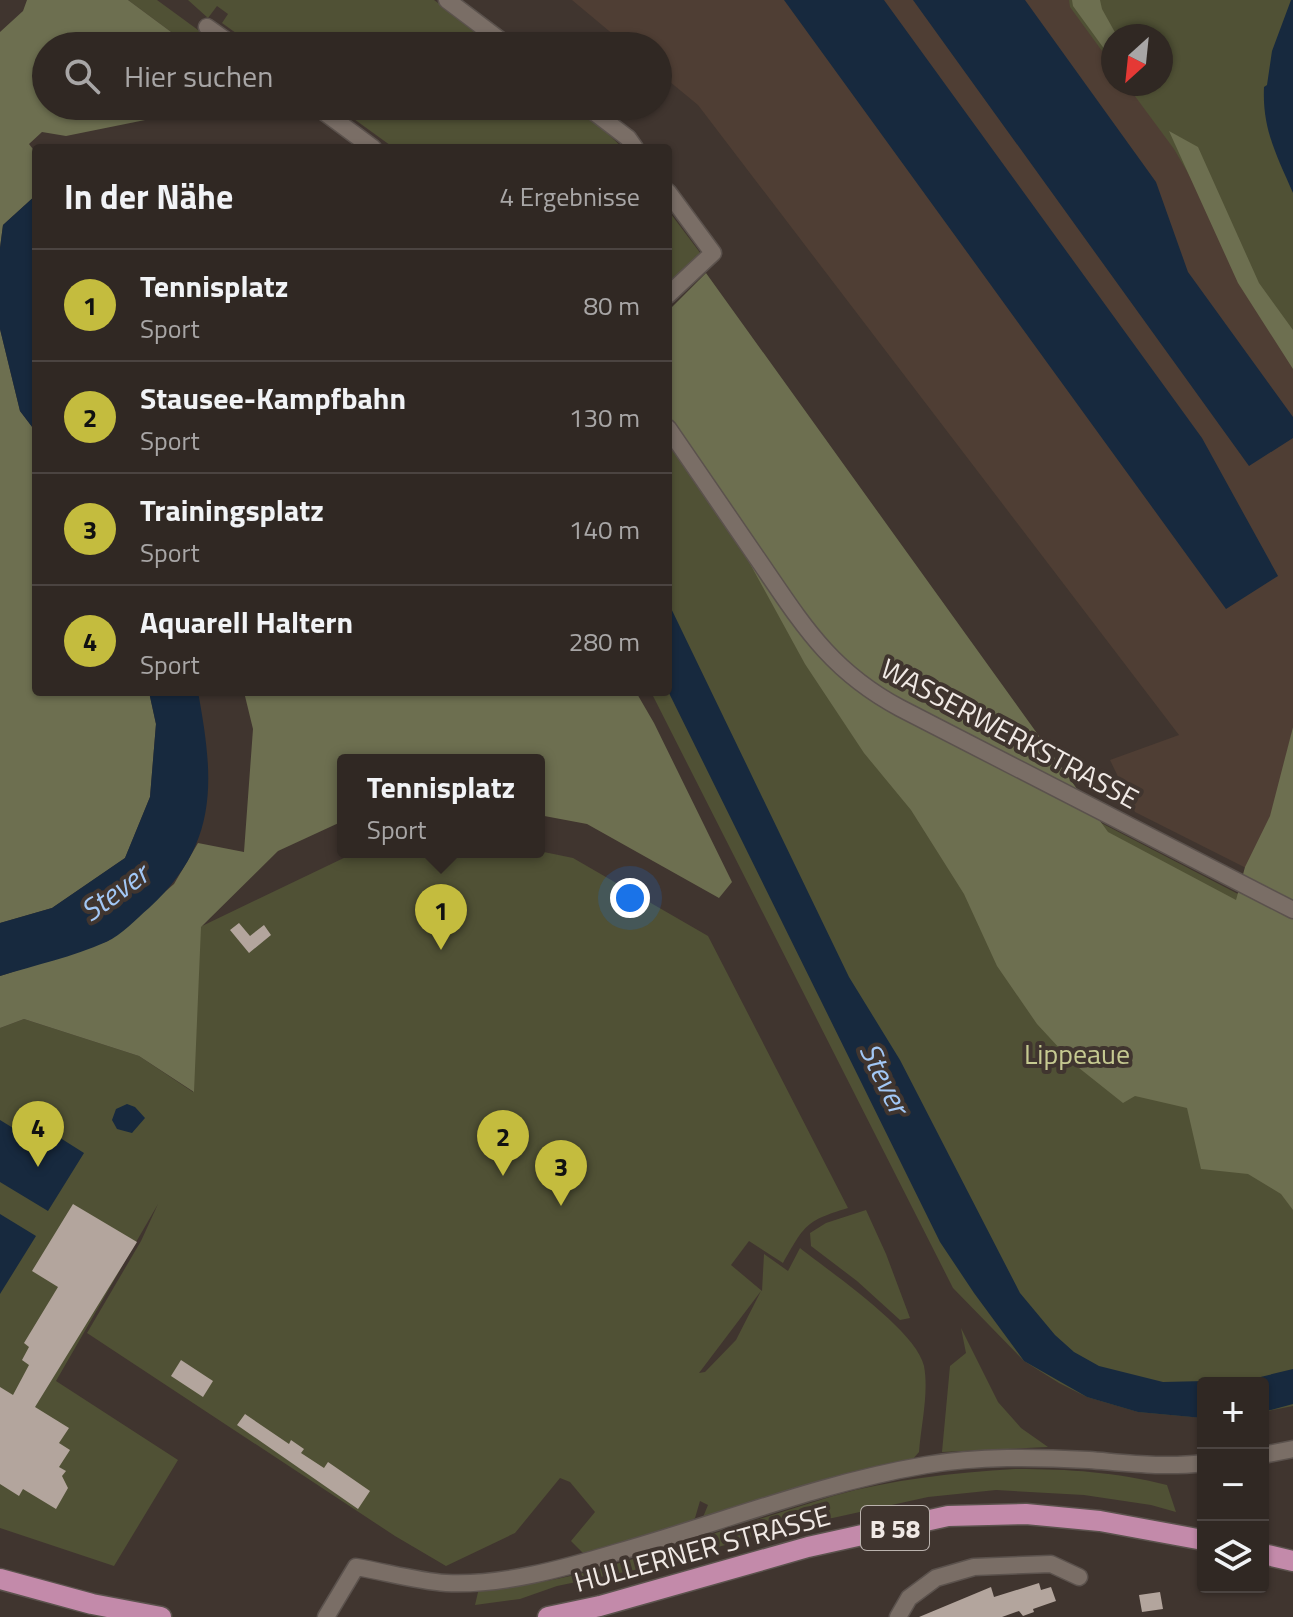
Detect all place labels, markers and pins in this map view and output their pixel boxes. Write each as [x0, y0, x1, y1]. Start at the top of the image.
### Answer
pin: 1 [415, 884, 467, 950]
pin: 4 [12, 1101, 64, 1167]
pin: 2 [477, 1110, 529, 1176]
pin: 3 [535, 1140, 587, 1206]

